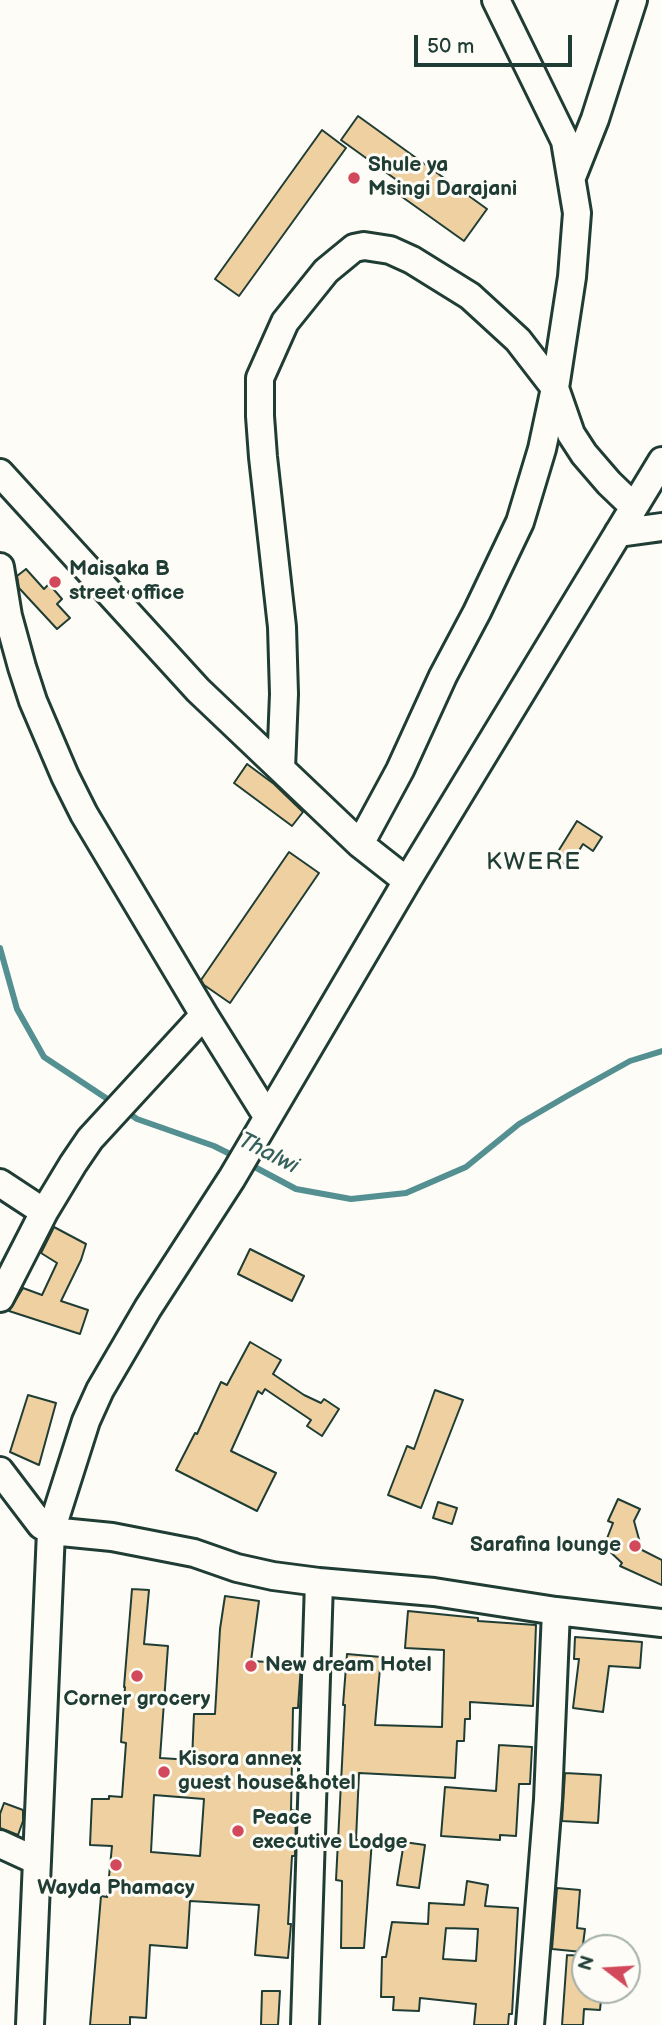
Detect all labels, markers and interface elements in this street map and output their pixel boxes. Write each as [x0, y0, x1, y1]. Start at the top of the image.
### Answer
scale bar [417, 21, 574, 65]
text: 50 m [427, 34, 474, 59]
place label: Shule ya Msingi Darajani [368, 153, 517, 203]
marker: Shule ya Msingi Darajani [346, 170, 362, 186]
place label: Maisaka B street office [69, 557, 184, 607]
marker: Maisaka B street office [47, 574, 63, 590]
district label: KWERE [487, 849, 581, 877]
water label: Thalwi [233, 1127, 303, 1181]
place label: Sarafina lounge [470, 1533, 621, 1559]
marker: Sarafina lounge [627, 1538, 643, 1554]
place label: New dream Hotel [265, 1653, 432, 1679]
marker: New dream Hotel [243, 1658, 259, 1674]
marker: Corner grocery [129, 1668, 145, 1684]
place label: Corner grocery [64, 1687, 210, 1713]
place label: Kisora annex guest house&hotel [178, 1747, 356, 1797]
marker: Kisora annex guest house&hotel [156, 1764, 172, 1780]
place label: Peace executive Lodge [252, 1806, 408, 1856]
marker: Peace executive Lodge [230, 1823, 246, 1839]
marker: Wayda Phamacy [108, 1857, 124, 1873]
place label: Wayda Phamacy [37, 1876, 195, 1902]
north arrow [571, 1934, 641, 2004]
text: N [574, 1953, 600, 1973]

